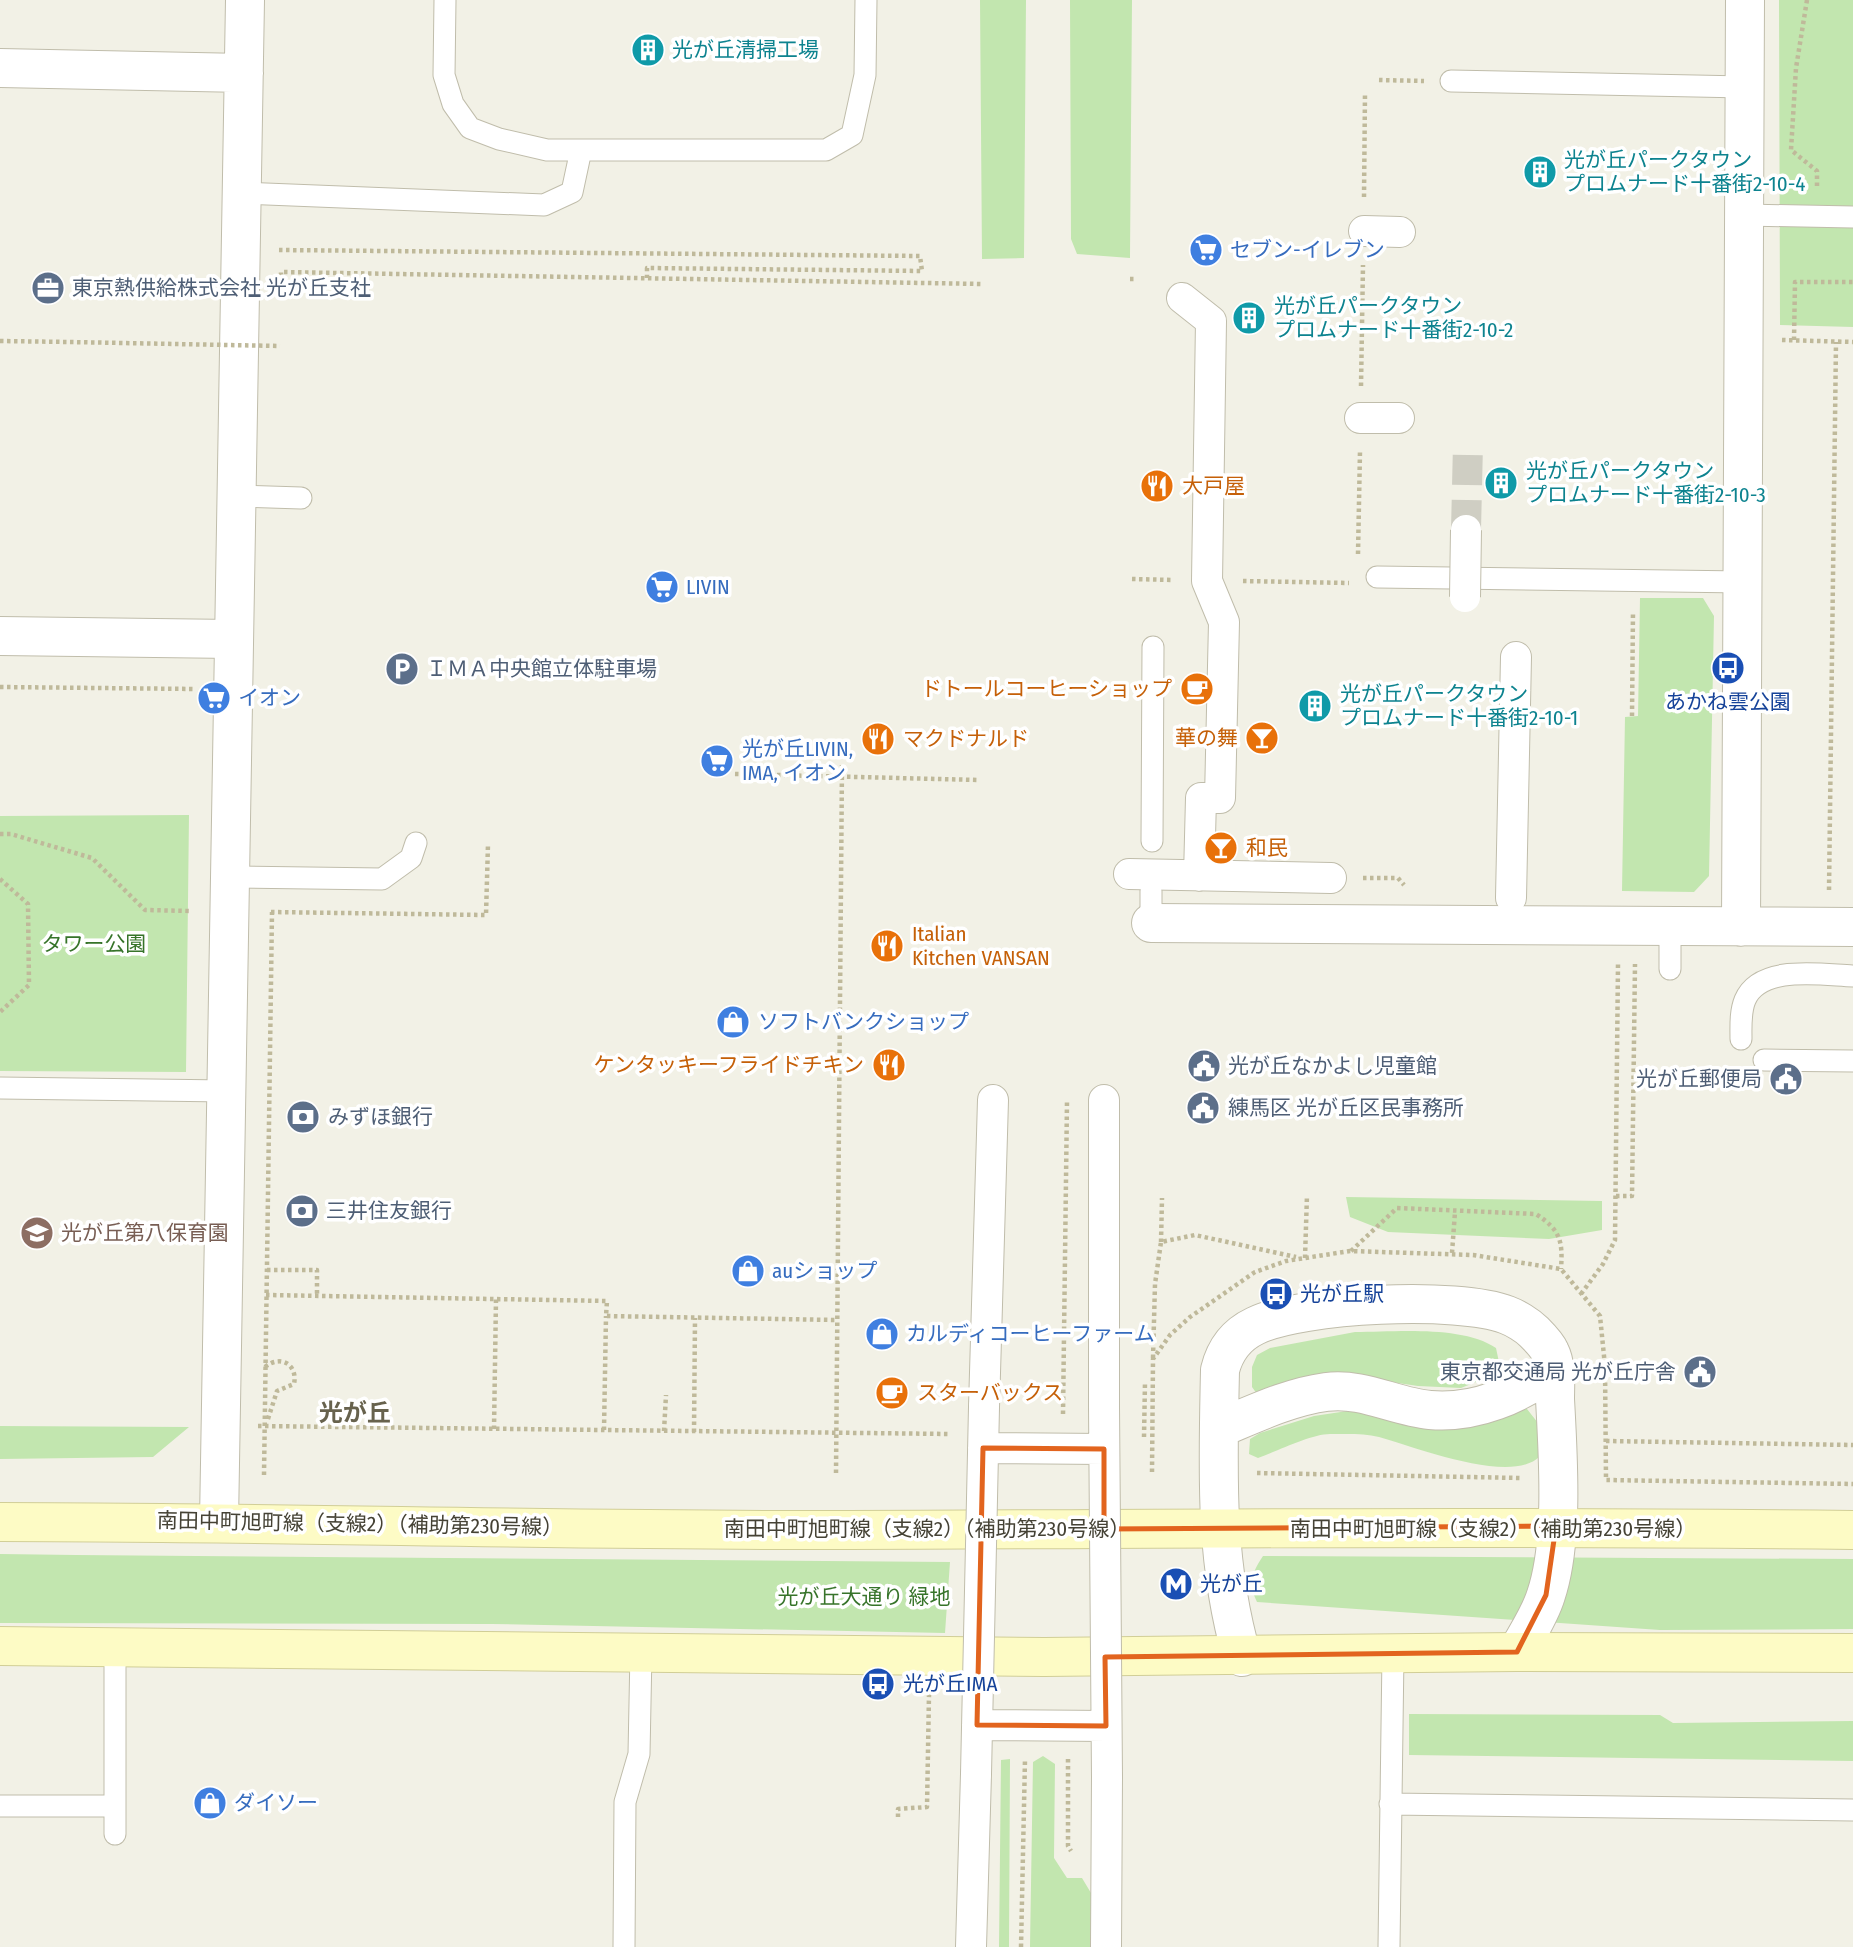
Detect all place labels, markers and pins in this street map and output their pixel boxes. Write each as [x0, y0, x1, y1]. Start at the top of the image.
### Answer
building icon: 光が丘清掃工場 [629, 31, 667, 69]
place label: 光が丘清掃工場 [672, 37, 819, 63]
place label: 光が丘パークタウン プロムナード十番街2-10-4 [1564, 147, 1805, 197]
building icon: 光が丘パークタウン プロムナード十番街2-10-4 [1521, 153, 1559, 191]
supermarket icon: セブン-イレブン [1187, 231, 1225, 269]
place label: セブン-イレブン [1230, 237, 1385, 263]
office icon: 東京熱供給株式会社 光が丘支社 [29, 269, 67, 307]
place label: 東京熱供給株式会社 光が丘支社 [72, 275, 371, 301]
place label: 光が丘パークタウン プロムナード十番街2-10-2 [1274, 293, 1513, 343]
building icon: 光が丘パークタウン プロムナード十番街2-10-2 [1230, 299, 1268, 337]
place label: 光が丘パークタウン プロムナード十番街2-10-3 [1526, 458, 1766, 508]
building icon: 光が丘パークタウン プロムナード十番街2-10-3 [1482, 464, 1520, 502]
restaurant icon: 大戸屋 [1138, 467, 1176, 505]
place label: 大戸屋 [1182, 473, 1245, 499]
supermarket icon: LIVIN [643, 568, 681, 606]
place label: LIVIN [686, 574, 730, 600]
bus stop icon: あかね雲公園 [1709, 649, 1747, 687]
parking icon: ＩＭＡ中央館立体駐車場 [383, 650, 421, 688]
place label: ＩＭＡ中央館立体駐車場 [426, 656, 657, 682]
cafe icon: ドトールコーヒーショップ [1178, 670, 1216, 708]
place label: ドトールコーヒーショップ [921, 676, 1172, 702]
supermarket icon: イオン [195, 679, 233, 717]
place label: 光が丘パークタウン プロムナード十番街2-10-1 [1340, 681, 1578, 731]
place label: イオン [238, 685, 301, 711]
building icon: 光が丘パークタウン プロムナード十番街2-10-1 [1296, 687, 1334, 725]
place label: あかね雲公園 [1665, 689, 1791, 715]
bar icon: 華の舞 [1243, 719, 1281, 757]
restaurant icon: マクドナルド [859, 720, 897, 758]
place label: 華の舞 [1175, 725, 1238, 751]
place label: マクドナルド [903, 726, 1029, 752]
place label: 光が丘LIVIN, IMA, イオン [742, 736, 853, 786]
supermarket icon: 光が丘LIVIN, IMA, イオン [698, 742, 736, 780]
bar icon: 和民 [1202, 829, 1240, 867]
place label: 和民 [1246, 835, 1288, 861]
place label: Italian Kitchen VANSAN [912, 921, 1050, 971]
restaurant icon: Italian Kitchen VANSAN [868, 927, 906, 965]
shop icon: ソフトバンクショップ [714, 1003, 752, 1041]
place label: ソフトバンクショップ [758, 1009, 969, 1035]
restaurant icon: ケンタッキーフライドチキン [870, 1046, 908, 1084]
public building icon: 光が丘なかよし児童館 [1185, 1047, 1223, 1085]
place label: ケンタッキーフライドチキン [594, 1052, 864, 1078]
place label: 光が丘なかよし児童館 [1228, 1053, 1437, 1079]
public building icon: 光が丘郵便局 [1767, 1060, 1805, 1098]
place label: 光が丘郵便局 [1636, 1066, 1762, 1092]
public building icon: 練馬区 光が丘区民事務所 [1184, 1089, 1222, 1127]
place label: 練馬区 光が丘区民事務所 [1228, 1095, 1464, 1121]
bank icon: みずほ銀行 [284, 1098, 322, 1136]
place label: みずほ銀行 [328, 1104, 433, 1130]
bank icon: 三井住友銀行 [283, 1192, 321, 1230]
place label: 三井住友銀行 [326, 1198, 452, 1224]
school or university icon: 光が丘第八保育園 [18, 1214, 56, 1252]
place label: 光が丘第八保育園 [61, 1220, 229, 1246]
shop icon: auショップ [729, 1252, 767, 1290]
place label: auショップ [772, 1258, 877, 1284]
bus stop icon: 光が丘駅 [1257, 1275, 1295, 1313]
place label: 光が丘駅 [1300, 1281, 1384, 1307]
shop icon: カルディコーヒーファーム [863, 1315, 901, 1353]
place label: カルディコーヒーファーム [906, 1321, 1155, 1347]
public building icon: 東京都交通局 光が丘庁舎 [1681, 1353, 1719, 1391]
place label: 東京都交通局 光が丘庁舎 [1440, 1359, 1676, 1385]
cafe icon: スターバックス [873, 1374, 911, 1412]
place label: スターバックス [917, 1380, 1063, 1406]
metro station icon: 光が丘 [1157, 1565, 1195, 1603]
place label: 光が丘 [1200, 1571, 1263, 1597]
bus stop icon: 光が丘IMA [859, 1665, 897, 1703]
place label: 光が丘IMA [903, 1671, 997, 1697]
shop icon: ダイソー [191, 1784, 229, 1822]
place label: ダイソー [234, 1790, 318, 1816]

